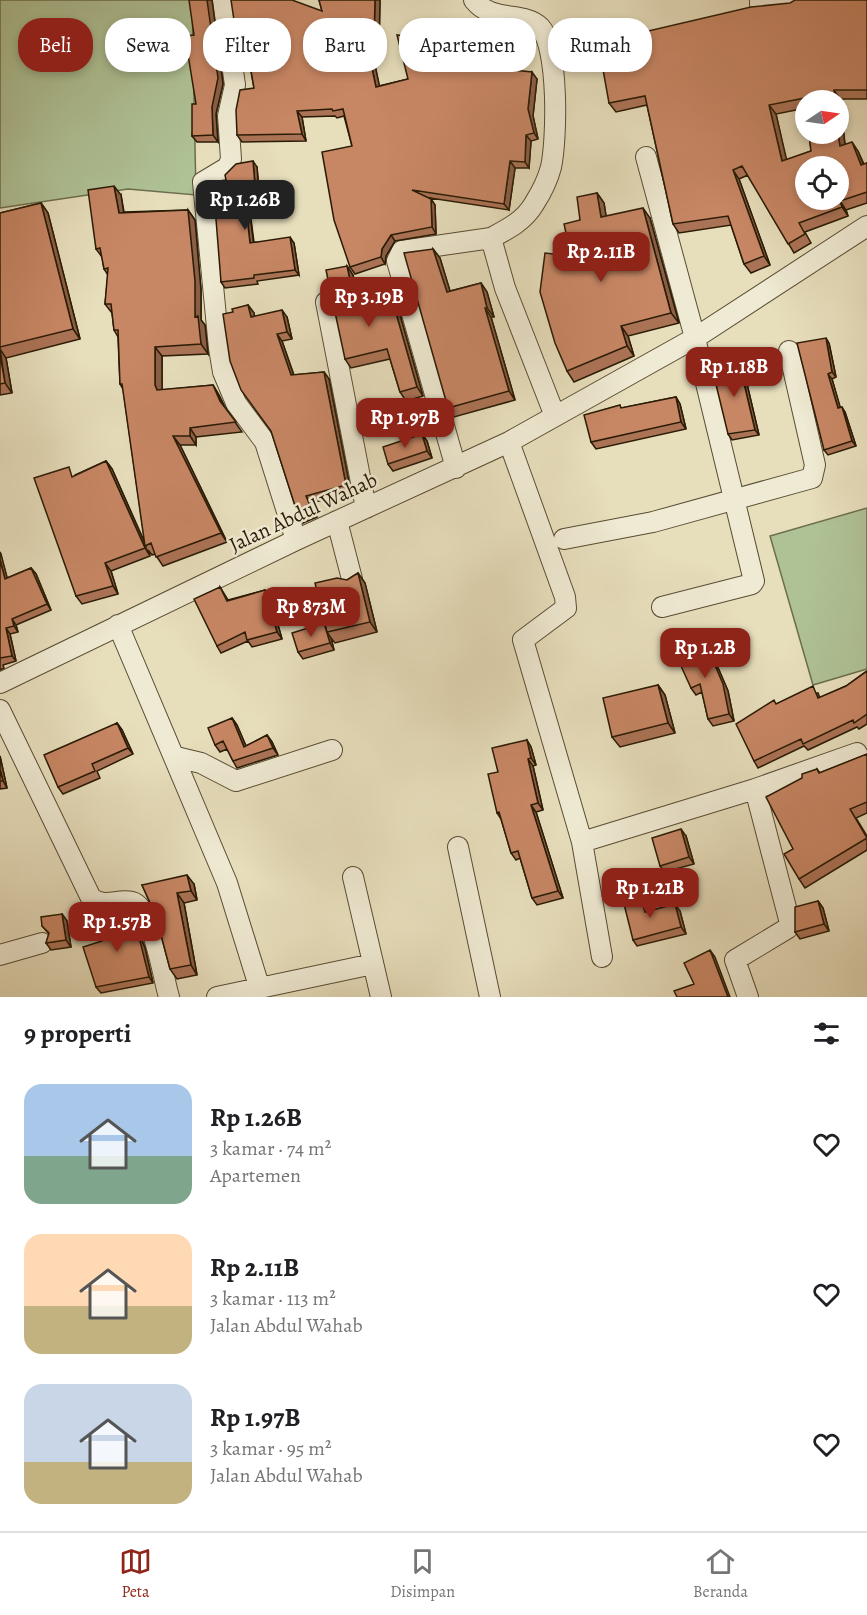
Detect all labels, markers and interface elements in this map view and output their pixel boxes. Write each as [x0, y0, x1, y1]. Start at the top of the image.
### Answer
chip: Beli [18, 18, 93, 72]
chip: Sewa [105, 18, 191, 72]
chip: Filter [203, 18, 291, 72]
chip: Baru [303, 18, 387, 72]
chip: Apartemen [399, 18, 536, 72]
chip: Rumah [548, 18, 652, 72]
north arrow [795, 90, 849, 144]
map controls [795, 90, 849, 210]
button: locate [795, 156, 849, 210]
pin: Rp 1.26B [183, 180, 307, 231]
text: Rp 1.26B [210, 186, 280, 213]
pin: Rp 2.11B [539, 232, 663, 283]
text: Rp 2.11B [567, 238, 635, 265]
pin: Rp 3.19B [307, 277, 431, 328]
text: Rp 3.19B [334, 283, 404, 310]
pin: Rp 1.18B [672, 347, 796, 398]
text: Rp 1.18B [700, 353, 768, 380]
pin: Rp 1.97B [343, 398, 467, 449]
text: Rp 1.97B [370, 404, 440, 431]
street label: Jalan Abdul Wahab [224, 465, 382, 559]
pin: Rp 873M [256, 587, 366, 638]
text: Rp 873M [276, 593, 346, 620]
pin: Rp 1.2B [650, 628, 760, 679]
text: Rp 1.2B [674, 634, 736, 661]
pin: Rp 1.21B [588, 868, 712, 919]
text: Rp 1.21B [616, 874, 684, 901]
pin: Rp 1.57B [55, 902, 179, 953]
text: Rp 1.57B [83, 908, 151, 935]
text: 9 properti [24, 1016, 131, 1051]
icon: filters [810, 1017, 843, 1050]
text: Rp 1.26B [210, 1100, 302, 1135]
icon: home [72, 1108, 144, 1180]
icon: heart [810, 1128, 843, 1161]
text: 3 kamar · 74 m² [210, 1135, 331, 1162]
text: Apartemen [210, 1162, 301, 1189]
text: Rp 2.11B [210, 1250, 299, 1285]
icon: home [72, 1258, 144, 1330]
icon: heart [810, 1278, 843, 1311]
text: 3 kamar · 113 m² [210, 1285, 336, 1312]
text: Jalan Abdul Wahab [210, 1312, 363, 1339]
text: Rp 1.97B [210, 1400, 301, 1435]
icon: home [72, 1408, 144, 1480]
icon: heart [810, 1428, 843, 1461]
text: 3 kamar · 95 m² [210, 1435, 332, 1462]
text: Jalan Abdul Wahab [210, 1462, 363, 1489]
tab: Peta [119, 1545, 152, 1603]
tab: Disimpan [390, 1545, 455, 1603]
tab: Beranda [693, 1545, 748, 1603]

